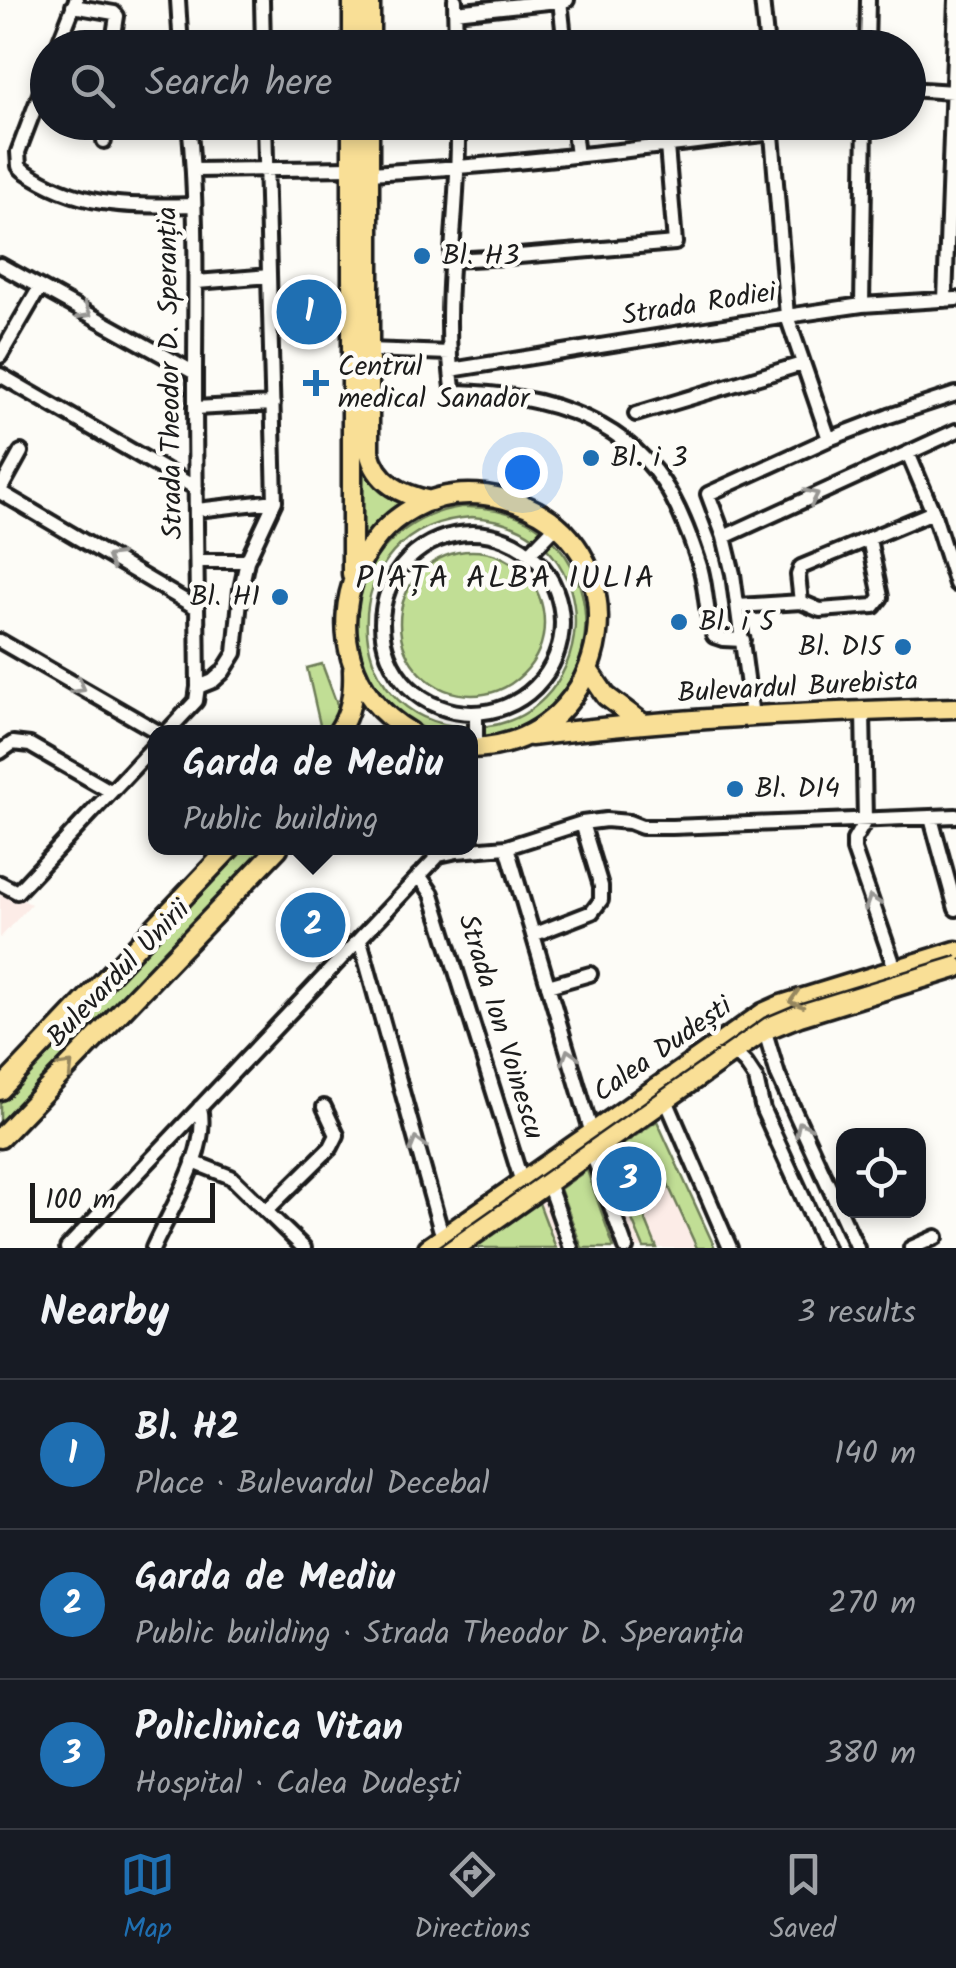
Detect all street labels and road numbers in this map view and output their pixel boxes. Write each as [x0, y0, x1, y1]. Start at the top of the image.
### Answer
street label: Strada Theodor D. Speranția [146, 206, 196, 540]
street label: Strada Rodiei [619, 270, 781, 339]
street label: Bulevardul Burebista [677, 659, 919, 717]
street label: Bulevardul Unirii [36, 889, 203, 1058]
street label: Strada Ion Voinescu [444, 909, 556, 1145]
street label: Calea Dudești [584, 985, 743, 1115]

